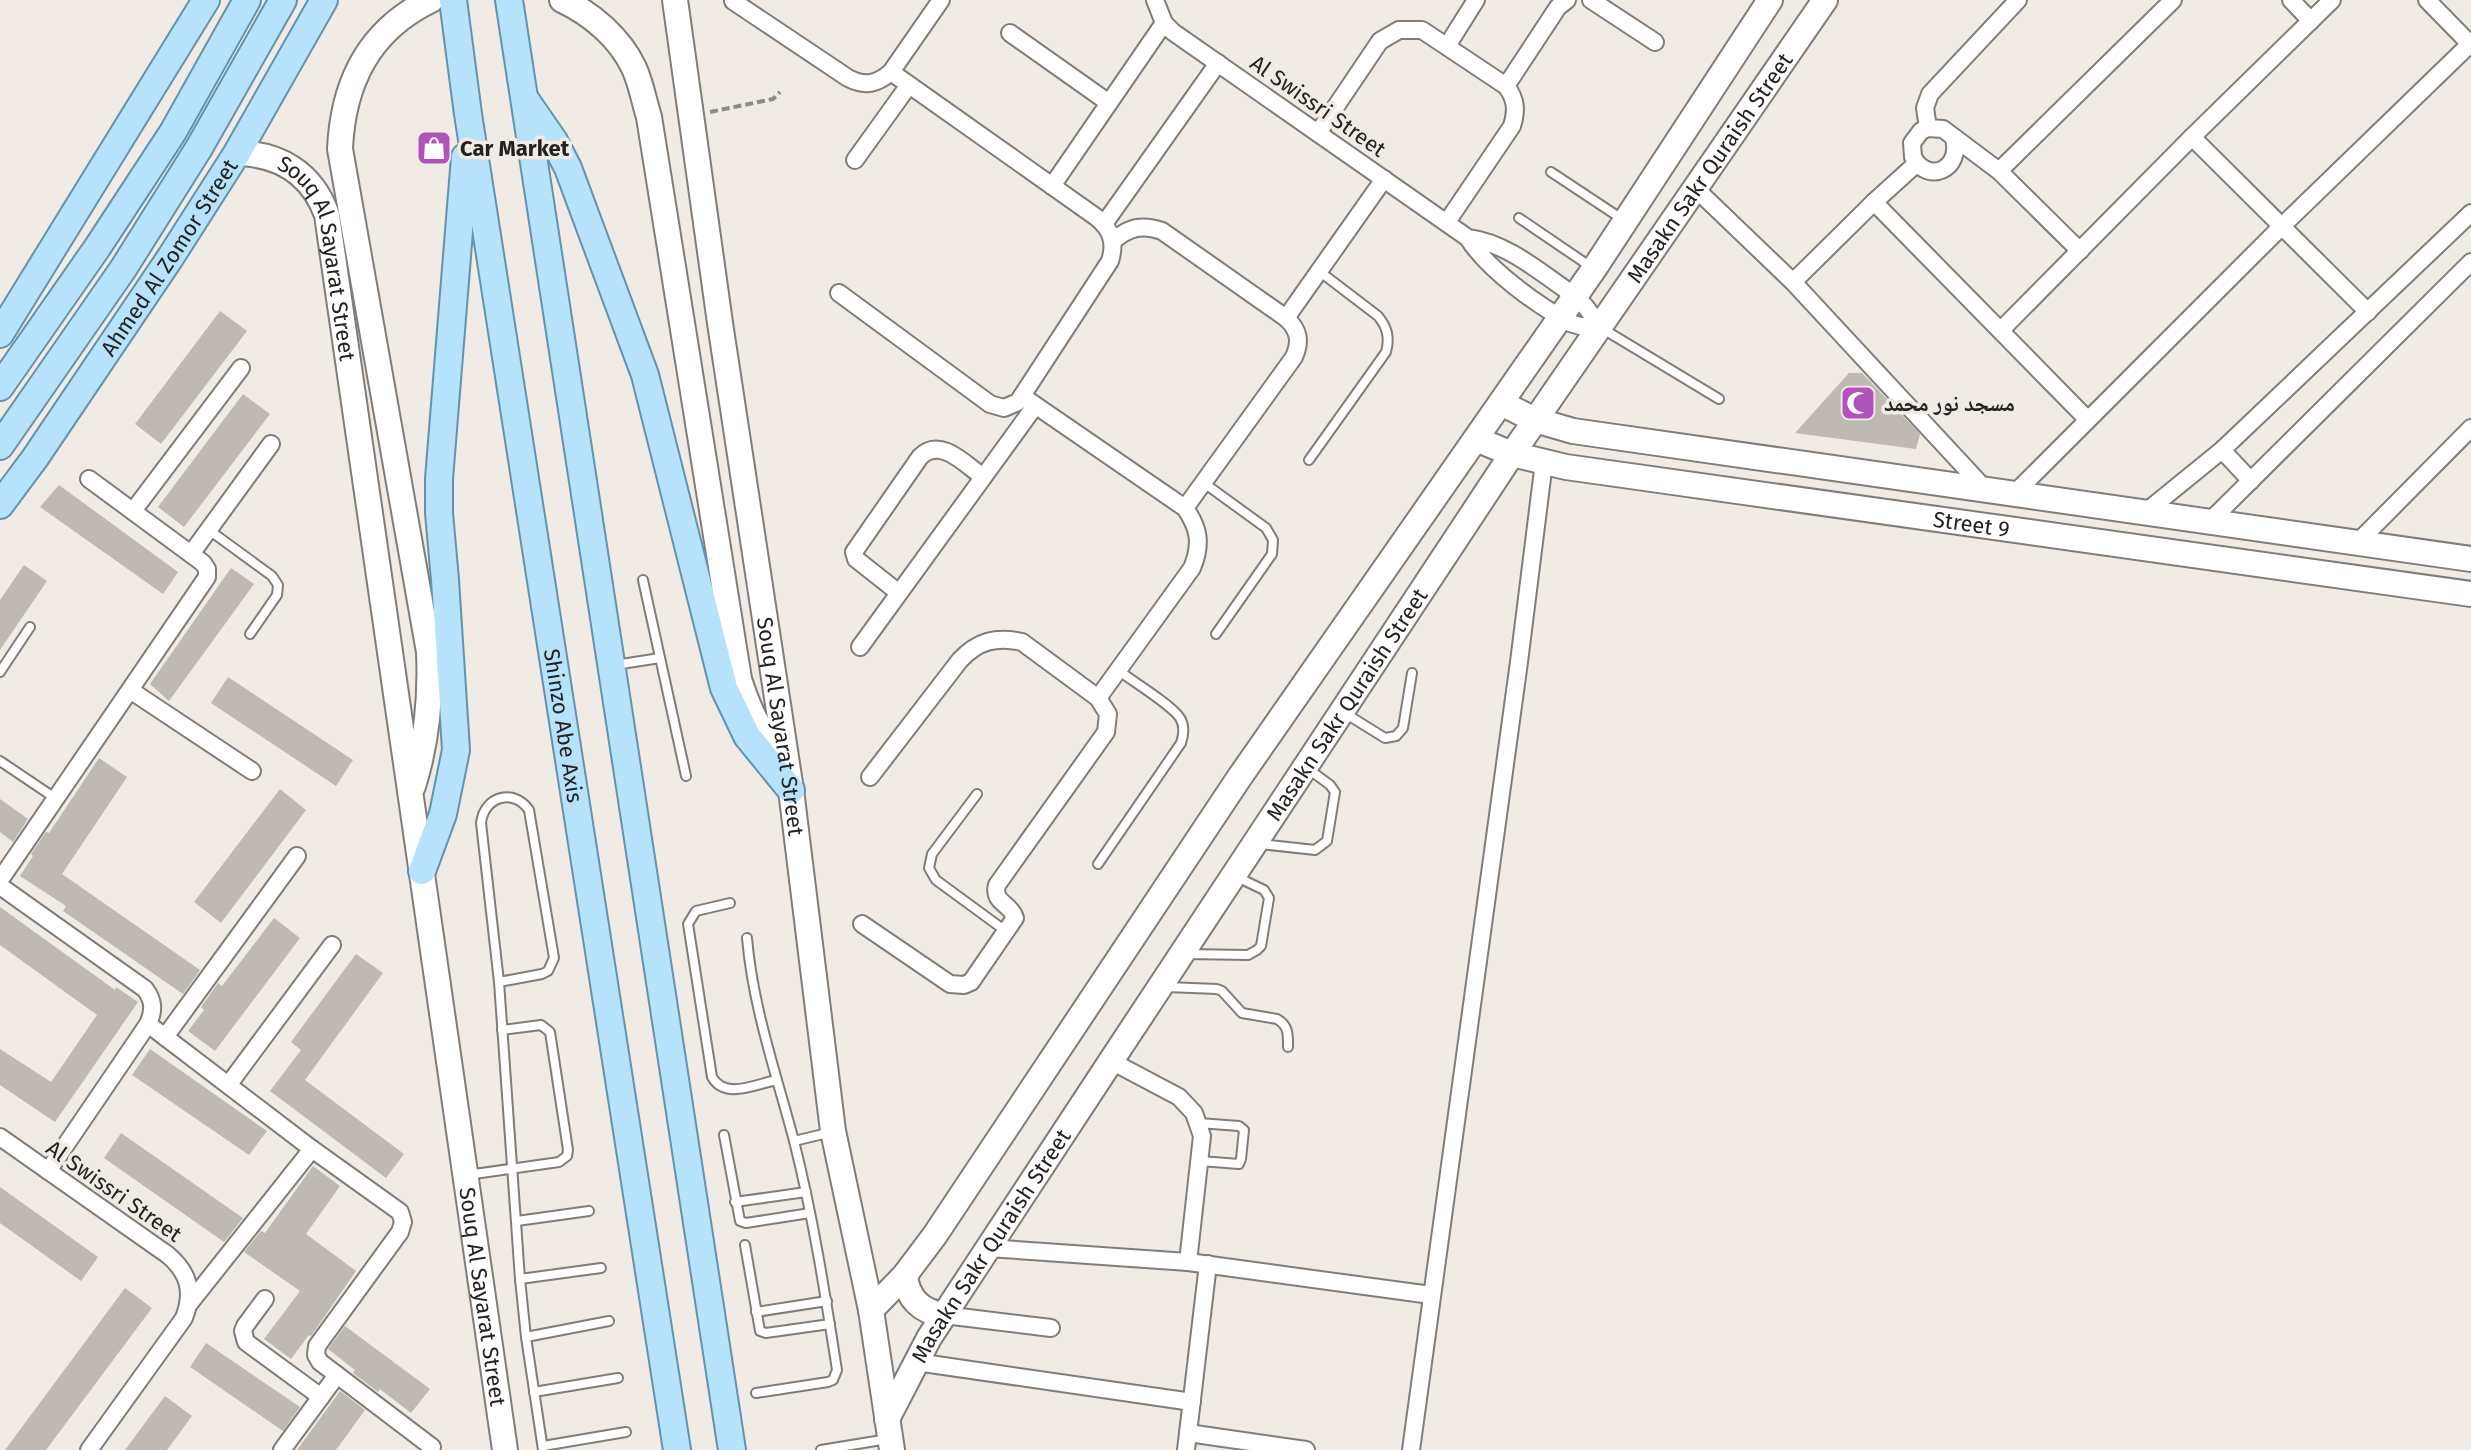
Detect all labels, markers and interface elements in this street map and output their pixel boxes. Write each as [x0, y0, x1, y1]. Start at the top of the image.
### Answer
street label: Masakn Sakr Quraish Street [1621, 47, 1798, 288]
street label: Al Swissri Street [1245, 49, 1391, 163]
shop icon: Car Market [415, 129, 453, 167]
place label: Car Market [460, 135, 570, 162]
street label: Souq Al Sayarat Street [273, 149, 361, 363]
street label: Ahmed Al Zomor Street [95, 154, 243, 361]
mosque icon: مسجد نور محمد [1839, 384, 1877, 422]
place label: مسجد نور محمد [1884, 390, 2015, 417]
street label: Street 9 [1931, 505, 2012, 543]
street label: Masakn Sakr Quraish Street [1260, 583, 1433, 826]
street label: Souq Al Sayarat Street [751, 615, 810, 837]
street label: Shinzo Abe Axis [538, 647, 589, 804]
street label: Masakn Sakr Quraish Street [905, 1124, 1076, 1367]
street label: Al Swissri Street [41, 1134, 187, 1248]
street label: Souq Al Sayarat Street [454, 1185, 512, 1408]

